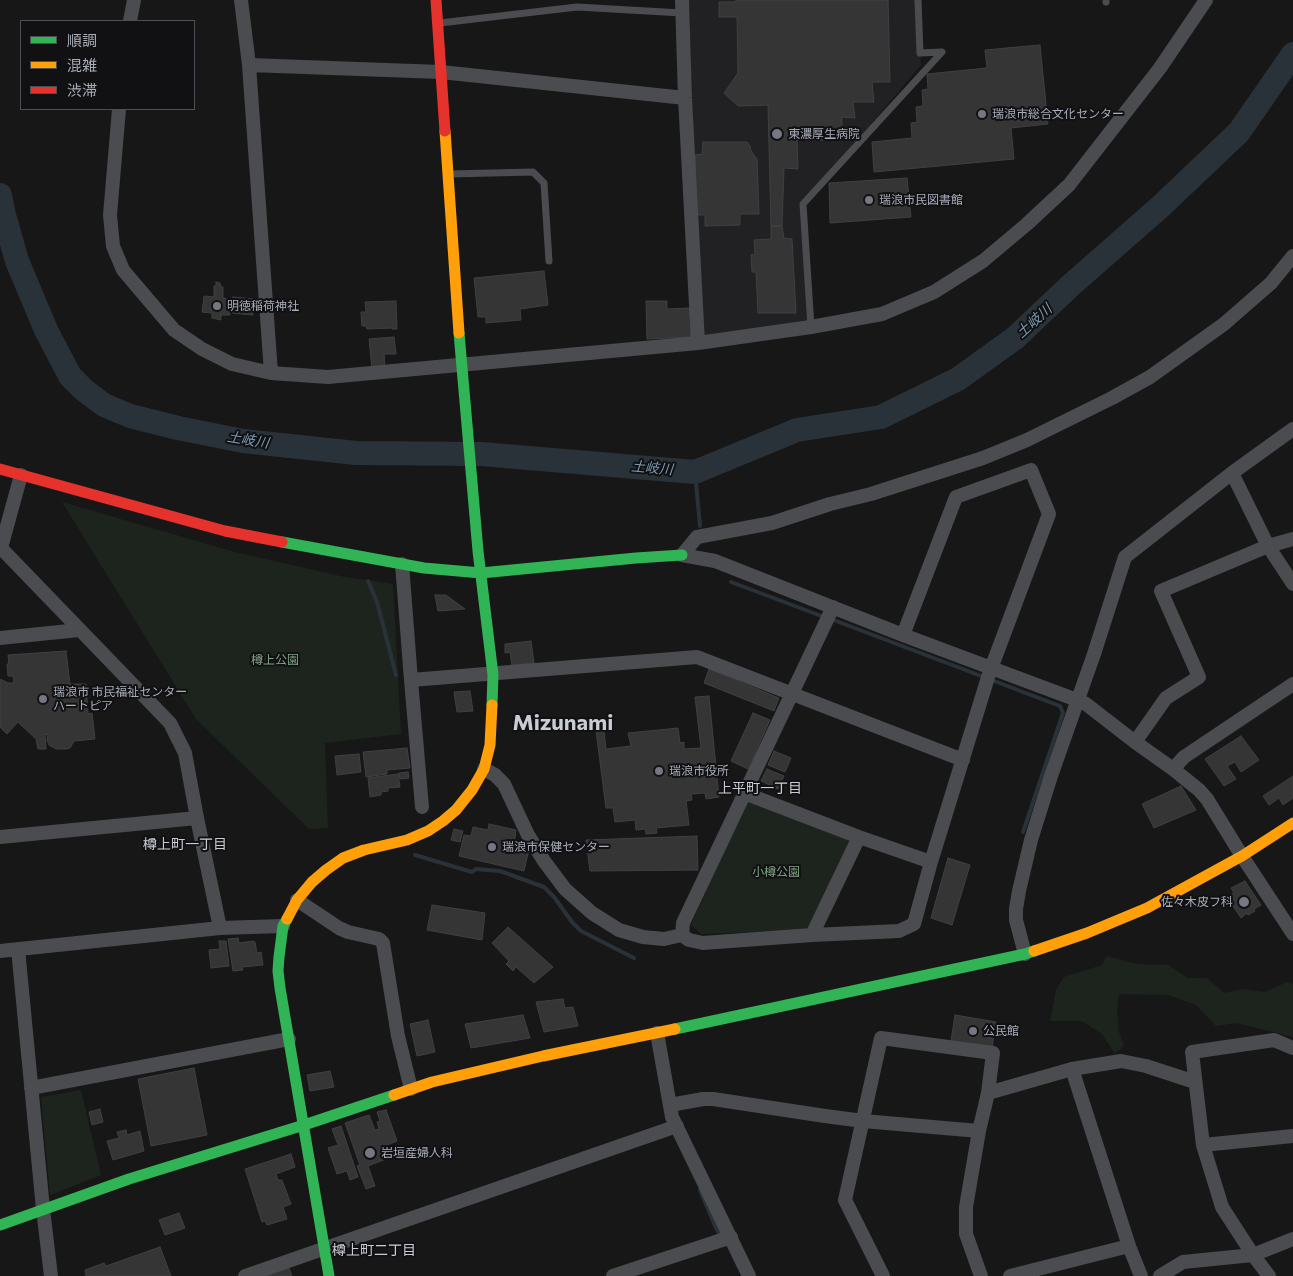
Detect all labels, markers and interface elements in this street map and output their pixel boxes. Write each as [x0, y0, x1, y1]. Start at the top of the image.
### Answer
legend [20, 20, 195, 110]
text: 順調 [67, 31, 97, 49]
text: 混雑 [67, 56, 97, 74]
text: 渋滞 [67, 81, 97, 99]
place label: 瑞浪市総合文化センター [992, 107, 1124, 121]
marker: 瑞浪市総合文化センター [976, 108, 988, 120]
marker: 東濃厚生病院 [770, 127, 784, 141]
place label: 東濃厚生病院 [788, 127, 860, 141]
place label: 瑞浪市民図書館 [879, 193, 963, 207]
marker: 瑞浪市民図書館 [863, 194, 875, 206]
place label: 明徳稲荷神社 [227, 299, 299, 313]
marker: 明徳稲荷神社 [211, 300, 223, 312]
water label: 土岐川 [1013, 301, 1055, 341]
water label: 土岐川 [226, 428, 270, 452]
water label: 土岐川 [630, 458, 674, 478]
park label: 樽上公園 [251, 653, 299, 667]
place label: 瑞浪市 市民福祉センター ハートピア [53, 685, 187, 713]
marker: 瑞浪市 市民福祉センター ハートピア [37, 693, 49, 705]
district label: Mizunami [513, 710, 613, 736]
place label: 瑞浪市役所 [669, 764, 729, 778]
marker: 瑞浪市役所 [653, 765, 665, 777]
district label: 上平町一丁目 [718, 780, 802, 796]
district label: 樽上町一丁目 [143, 836, 227, 852]
place label: 瑞浪市保健センター [502, 840, 610, 854]
marker: 瑞浪市保健センター [486, 841, 498, 853]
park label: 小樽公園 [752, 865, 800, 879]
place label: 佐々木皮フ科 [1161, 895, 1233, 909]
marker: 佐々木皮フ科 [1237, 895, 1251, 909]
place label: 公民館 [983, 1024, 1019, 1038]
marker: 公民館 [967, 1025, 979, 1037]
marker: 岩垣産婦人科 [363, 1146, 377, 1160]
place label: 岩垣産婦人科 [381, 1146, 453, 1160]
district label: 樽上町二丁目 [332, 1242, 416, 1258]

